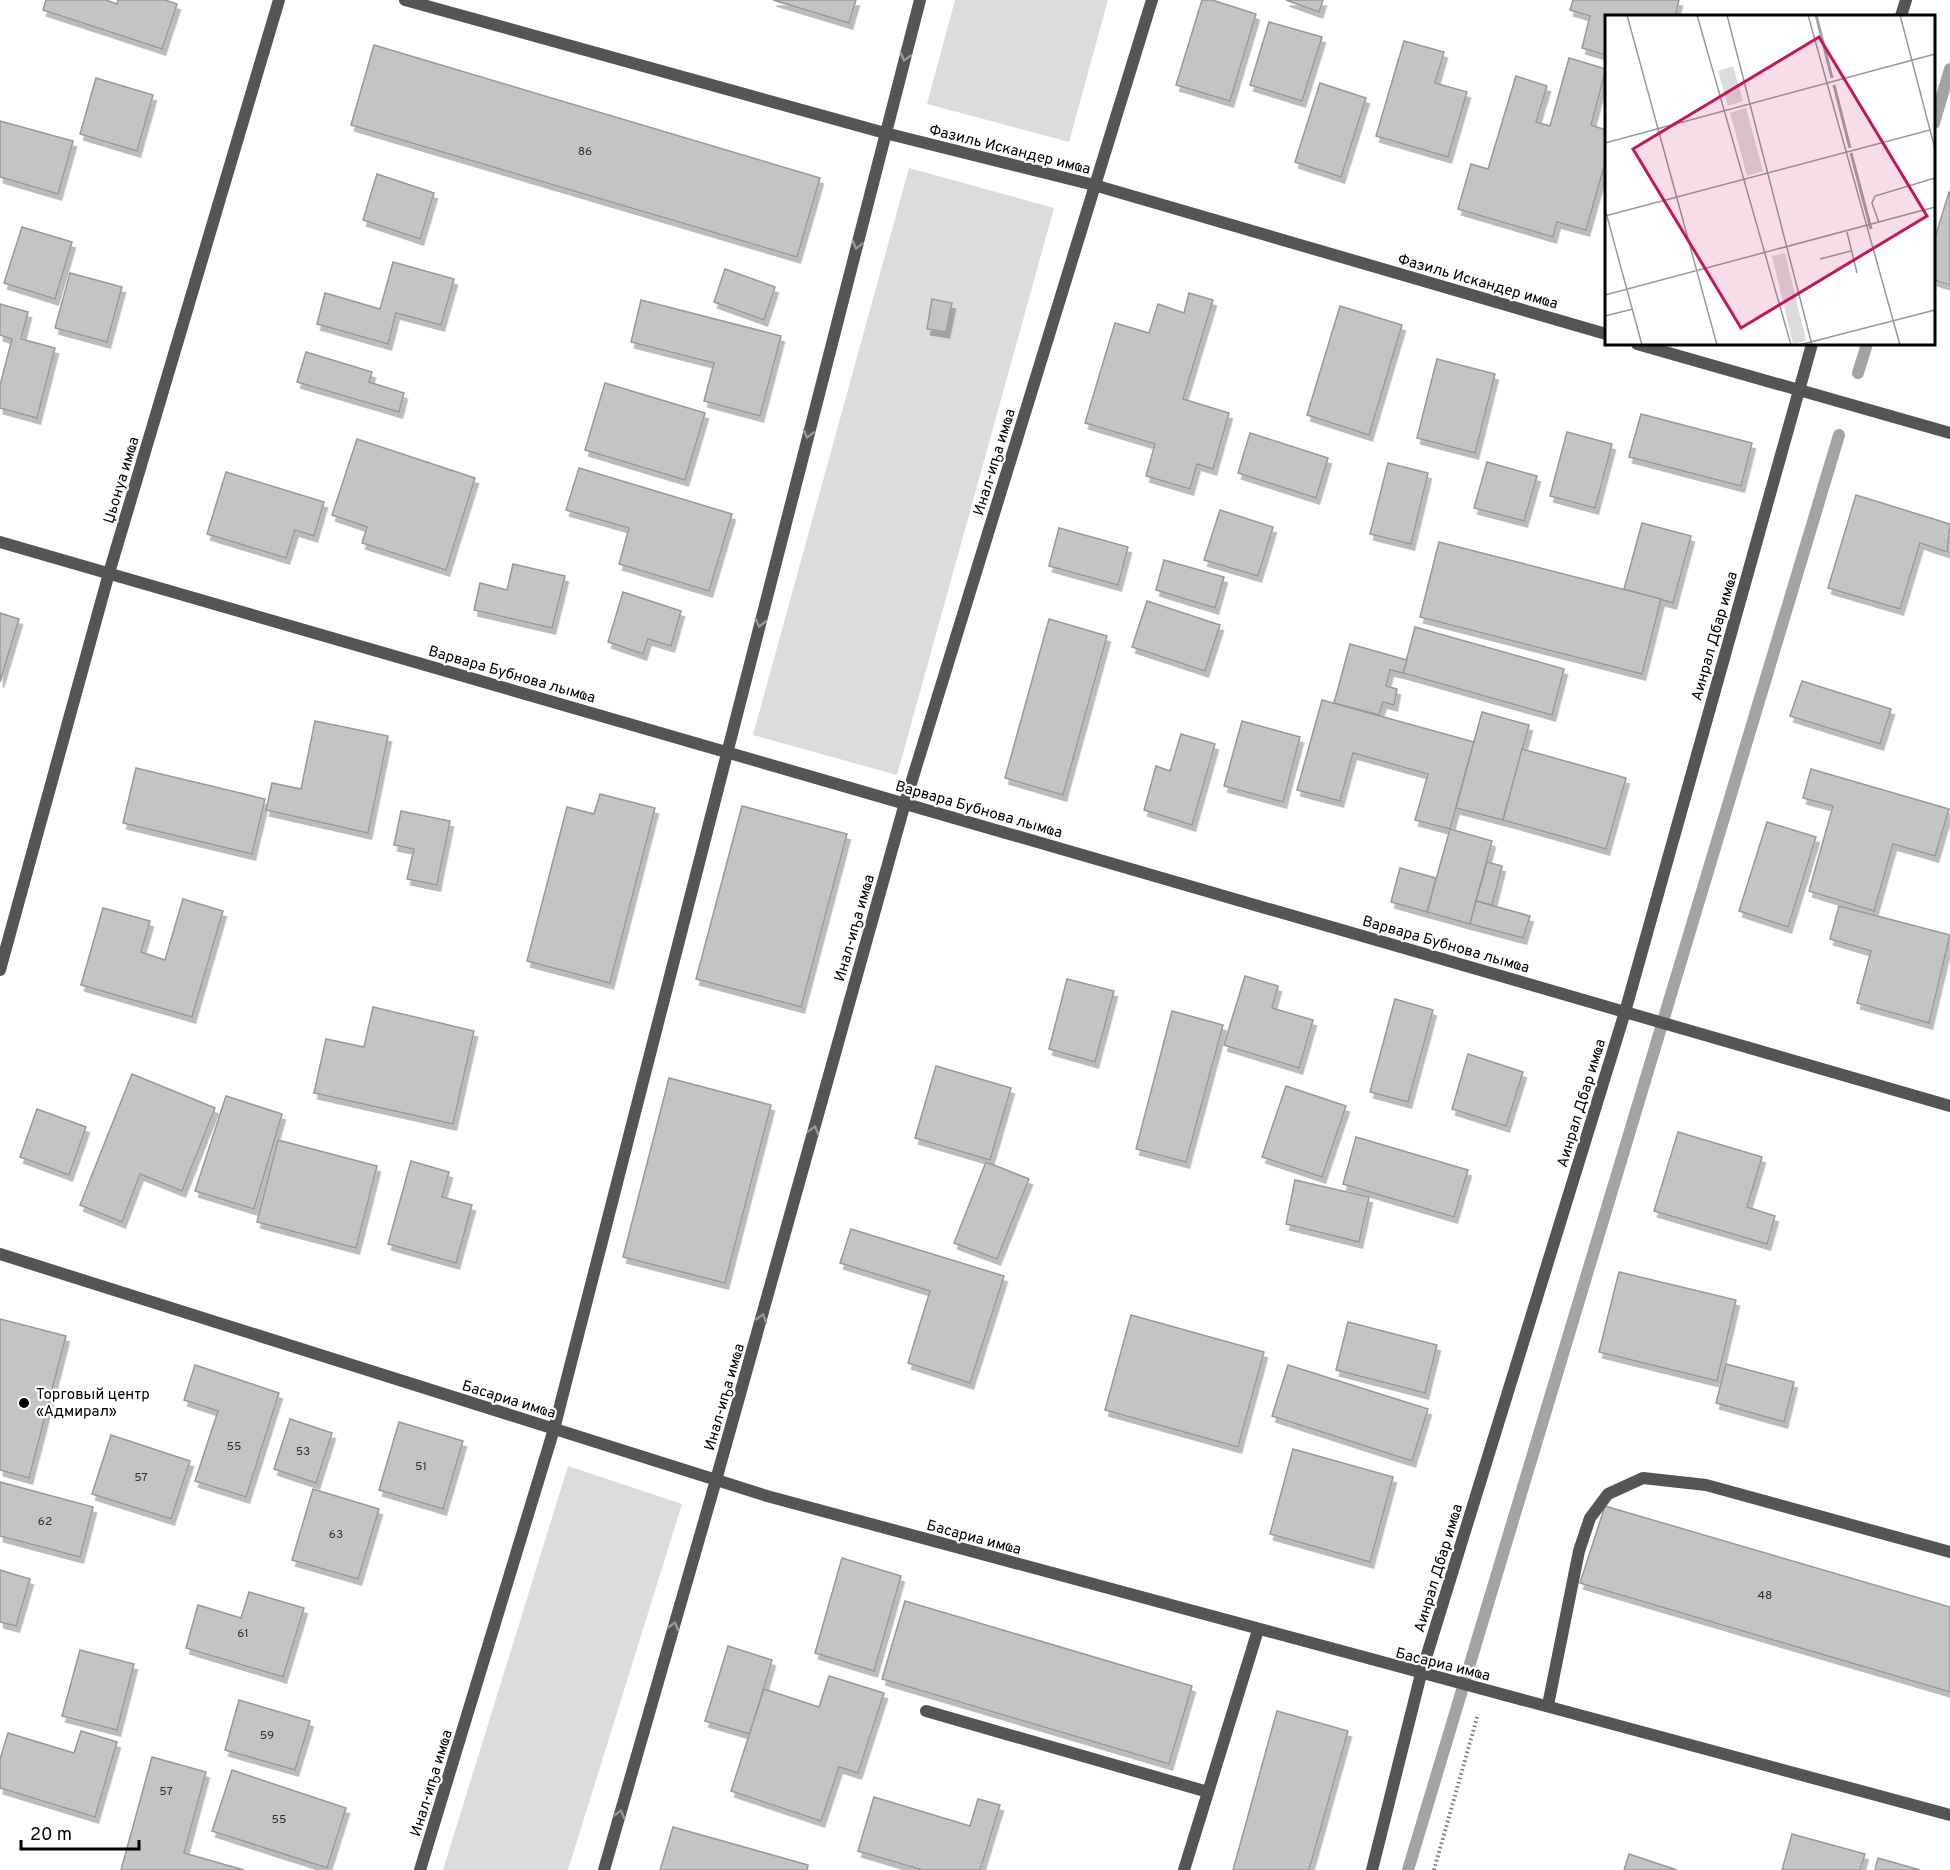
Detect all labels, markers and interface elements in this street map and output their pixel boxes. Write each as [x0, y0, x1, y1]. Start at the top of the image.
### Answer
inset map [1605, 15, 1935, 345]
one-way arrow [900, 51, 912, 61]
street label: Фазиль Искандер имҩа [927, 121, 1092, 180]
house number: 86 [578, 144, 592, 160]
one-way arrow [851, 240, 864, 250]
street label: Фазиль Искандер имҩа [1395, 250, 1560, 314]
street label: Инал-иҧа имҩа [970, 407, 1021, 518]
one-way arrow [803, 429, 816, 439]
street label: Џьонуа имҩа [100, 435, 145, 526]
street label: Аинрал Дбар имҩа [1688, 570, 1743, 703]
one-way arrow [755, 618, 768, 628]
street label: Варвара Бубнова лымҩа [426, 642, 597, 708]
street label: Варвара Бубнова лымҩа [893, 777, 1064, 843]
street label: Инал-иҧа имҩа [831, 873, 880, 984]
street label: Варвара Бубнова лымҩа [1360, 912, 1531, 978]
street label: Аинрал Дбар имҩа [1554, 1037, 1611, 1170]
one-way arrow [807, 1125, 819, 1136]
one-way arrow [754, 1313, 767, 1323]
street label: Инал-иҧа имҩа [701, 1342, 750, 1453]
street label: Басариа имҩа [459, 1377, 558, 1424]
place label: Торговый центр «Адмирал» [36, 1386, 150, 1422]
marker: Торговый центр «Адмирал» [17, 1396, 31, 1410]
house number: 55 [227, 1439, 241, 1455]
house number: 53 [296, 1444, 310, 1460]
house number: 51 [415, 1459, 427, 1475]
house number: 57 [134, 1470, 148, 1486]
street label: Аинрал Дбар имҩа [1411, 1502, 1468, 1635]
house number: 62 [38, 1514, 52, 1530]
street label: Басариа имҩа [924, 1517, 1023, 1560]
house number: 63 [329, 1527, 343, 1543]
house number: 48 [1758, 1588, 1772, 1604]
one-way arrow [667, 1622, 679, 1632]
house number: 61 [237, 1626, 249, 1642]
street label: Басариа имҩа [1393, 1644, 1492, 1686]
house number: 59 [260, 1728, 274, 1744]
street label: Инал-иҧа имҩа [407, 1728, 458, 1839]
house number: 57 [159, 1784, 173, 1800]
one-way arrow [613, 1809, 625, 1820]
house number: 55 [272, 1812, 286, 1828]
scale bar [21, 1813, 140, 1851]
text: 20 m [30, 1824, 72, 1847]

